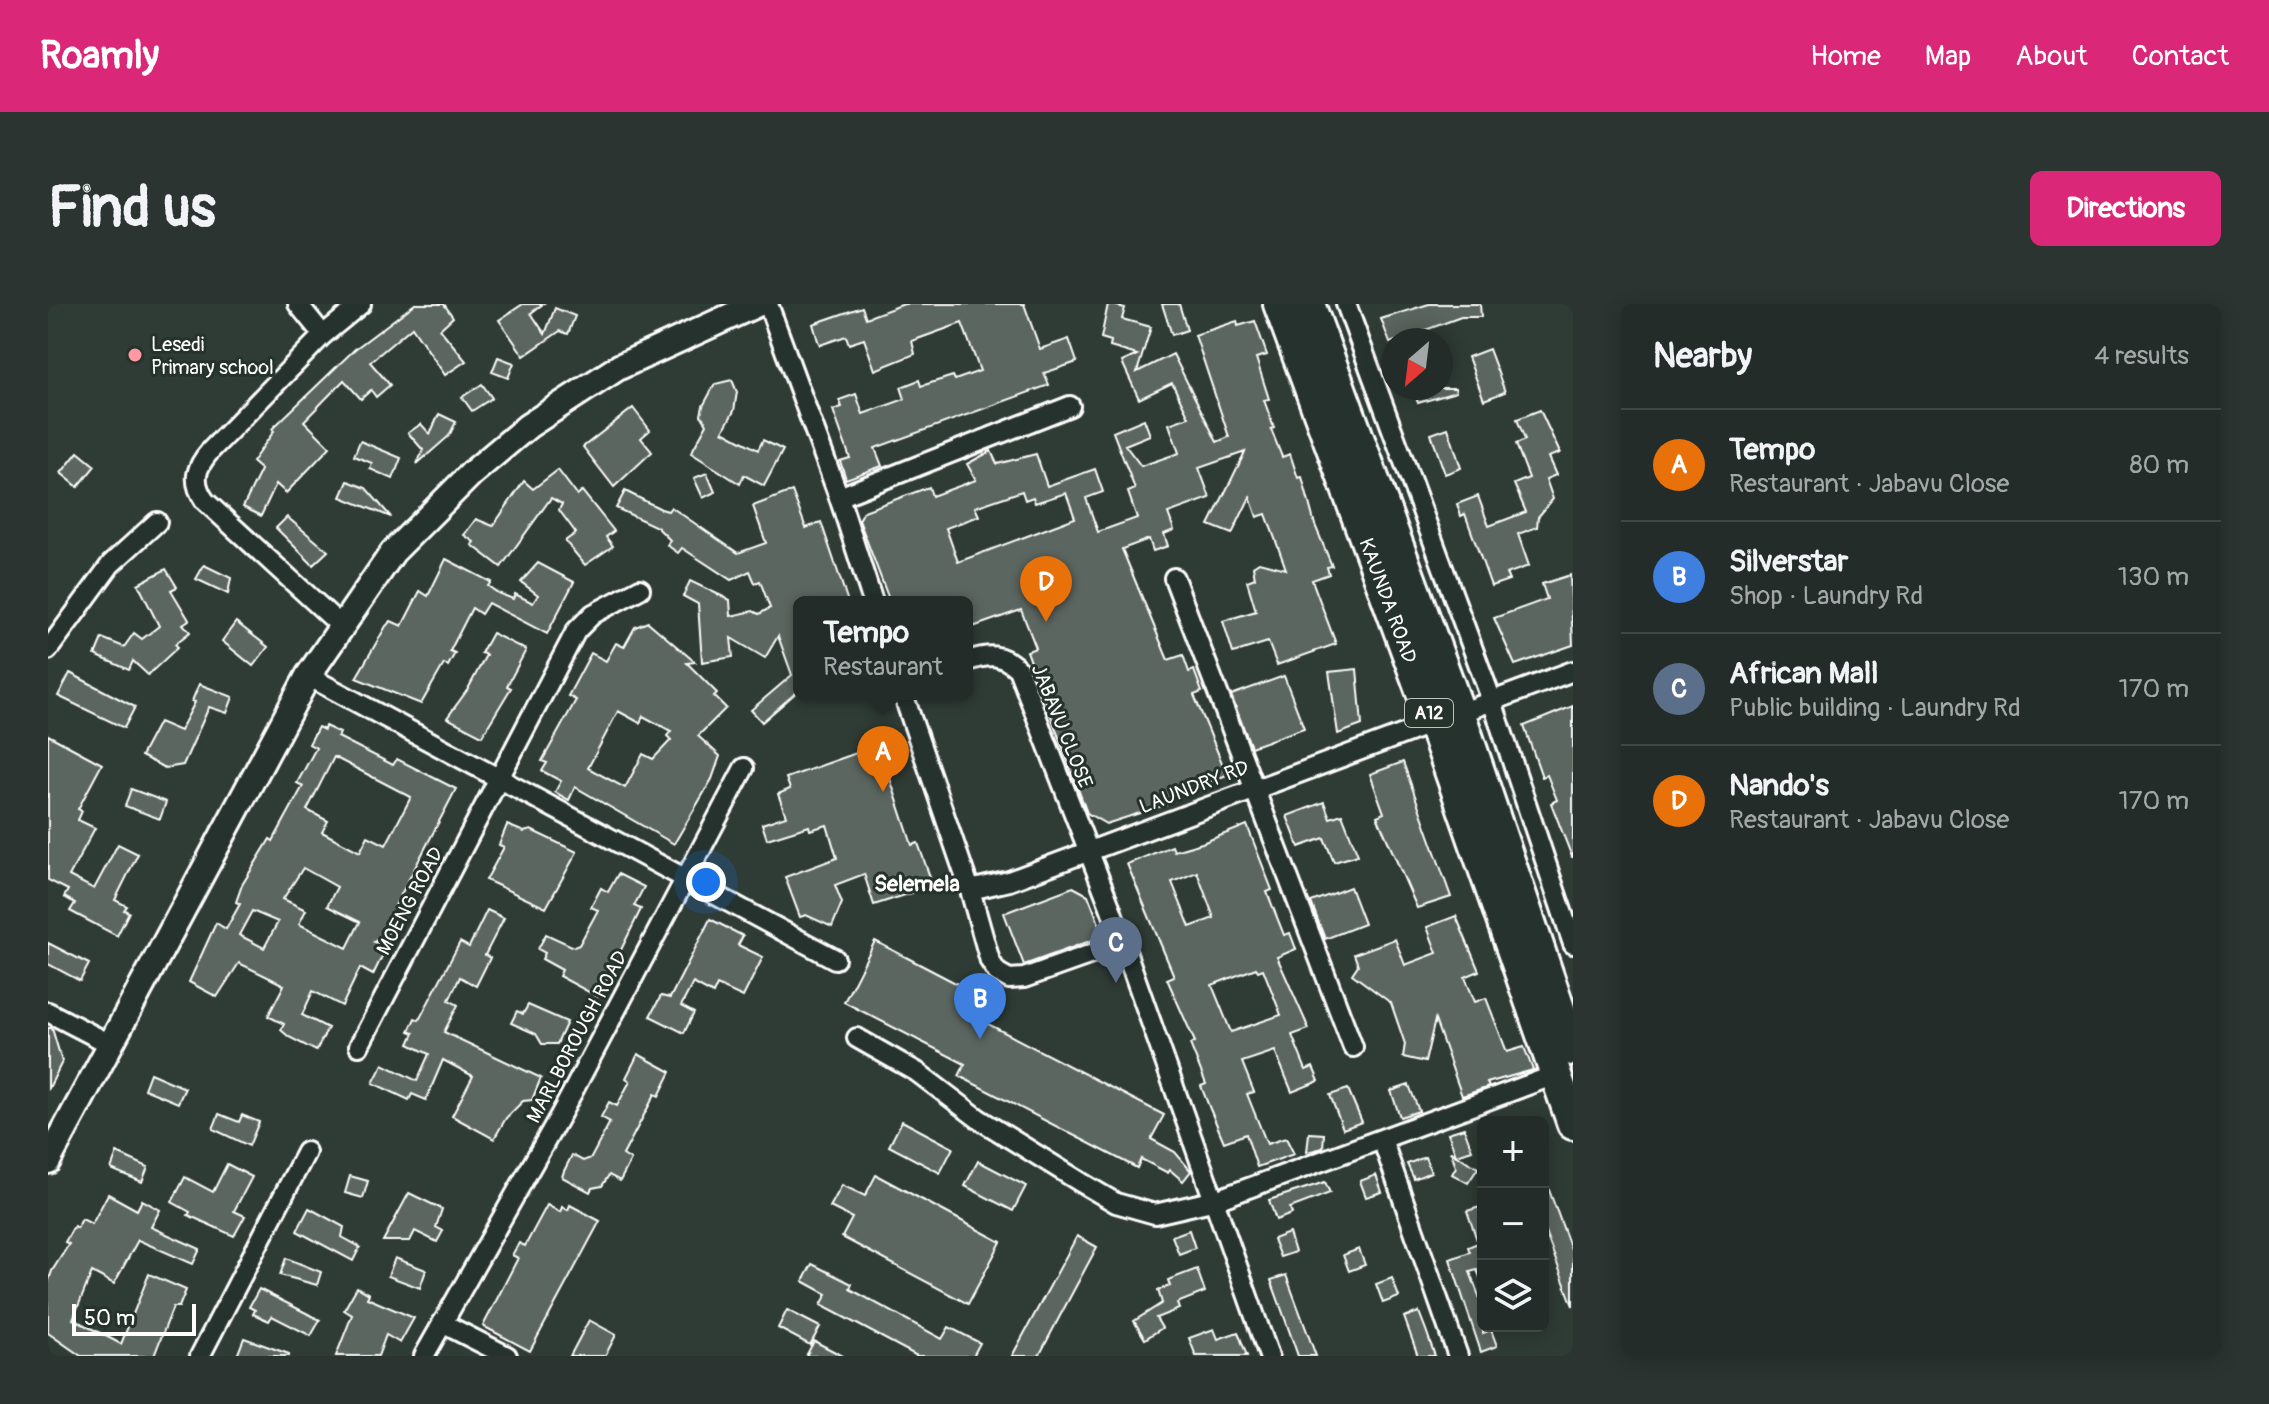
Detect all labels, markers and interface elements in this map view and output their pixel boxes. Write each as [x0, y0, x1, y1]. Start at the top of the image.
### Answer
text: Roamly [40, 32, 159, 80]
text: Home [1810, 39, 1881, 74]
text: Map [1925, 39, 1971, 74]
text: About [2015, 39, 2088, 74]
text: Contact [2132, 39, 2229, 74]
button: Directions [2030, 171, 2221, 246]
text: Find us [48, 174, 216, 243]
north arrow [1381, 328, 1453, 400]
place label: Lesedi Primary school [151, 332, 274, 380]
text: Nearby [1653, 335, 1752, 378]
text: 4 results [2094, 340, 2189, 372]
marker: Lesedi Primary school [126, 346, 144, 364]
text: Tempo [1729, 431, 1815, 468]
text: A [1671, 449, 1687, 481]
text: 80 m [2129, 449, 2189, 481]
text: Restaurant · Jabavu Close [1729, 468, 2009, 500]
street label: KAUNDA ROAD [1354, 534, 1423, 667]
text: Silverstar [1729, 543, 1848, 580]
pin: D [1020, 556, 1072, 622]
text: B [1672, 561, 1686, 593]
text: 130 m [2118, 561, 2189, 593]
text: Shop · Laundry Rd [1729, 580, 1923, 612]
popup [793, 596, 973, 700]
text: Tempo [823, 614, 909, 651]
text: Restaurant [823, 651, 943, 683]
text: African Mall [1729, 655, 1878, 692]
street label: JABAVU CLOSE [1026, 660, 1098, 792]
text: C [1671, 673, 1687, 705]
text: 170 m [2119, 673, 2189, 705]
text: Public building · Laundry Rd [1729, 692, 2021, 724]
road number: A12 [1405, 699, 1453, 727]
pin: A [857, 726, 909, 792]
street label: LAUNDRY RD [1136, 755, 1252, 819]
text: Nando's [1729, 767, 1829, 804]
text: D [1671, 785, 1687, 817]
text: 170 m [2119, 785, 2189, 817]
text: Restaurant · Jabavu Close [1729, 804, 2009, 836]
street label: MOENG ROAD [371, 843, 449, 959]
your location [686, 862, 726, 902]
district label: Selemela [874, 870, 960, 898]
pin: C [1090, 917, 1142, 983]
street label: MARLBOROUGH ROAD [521, 947, 633, 1127]
pin: B [954, 973, 1006, 1039]
map controls [1477, 1116, 1549, 1332]
button: + [1477, 1116, 1549, 1188]
button: − [1477, 1188, 1549, 1260]
button: layers [1477, 1260, 1549, 1332]
scale bar [72, 1300, 196, 1336]
text: 50 m [84, 1304, 135, 1332]

